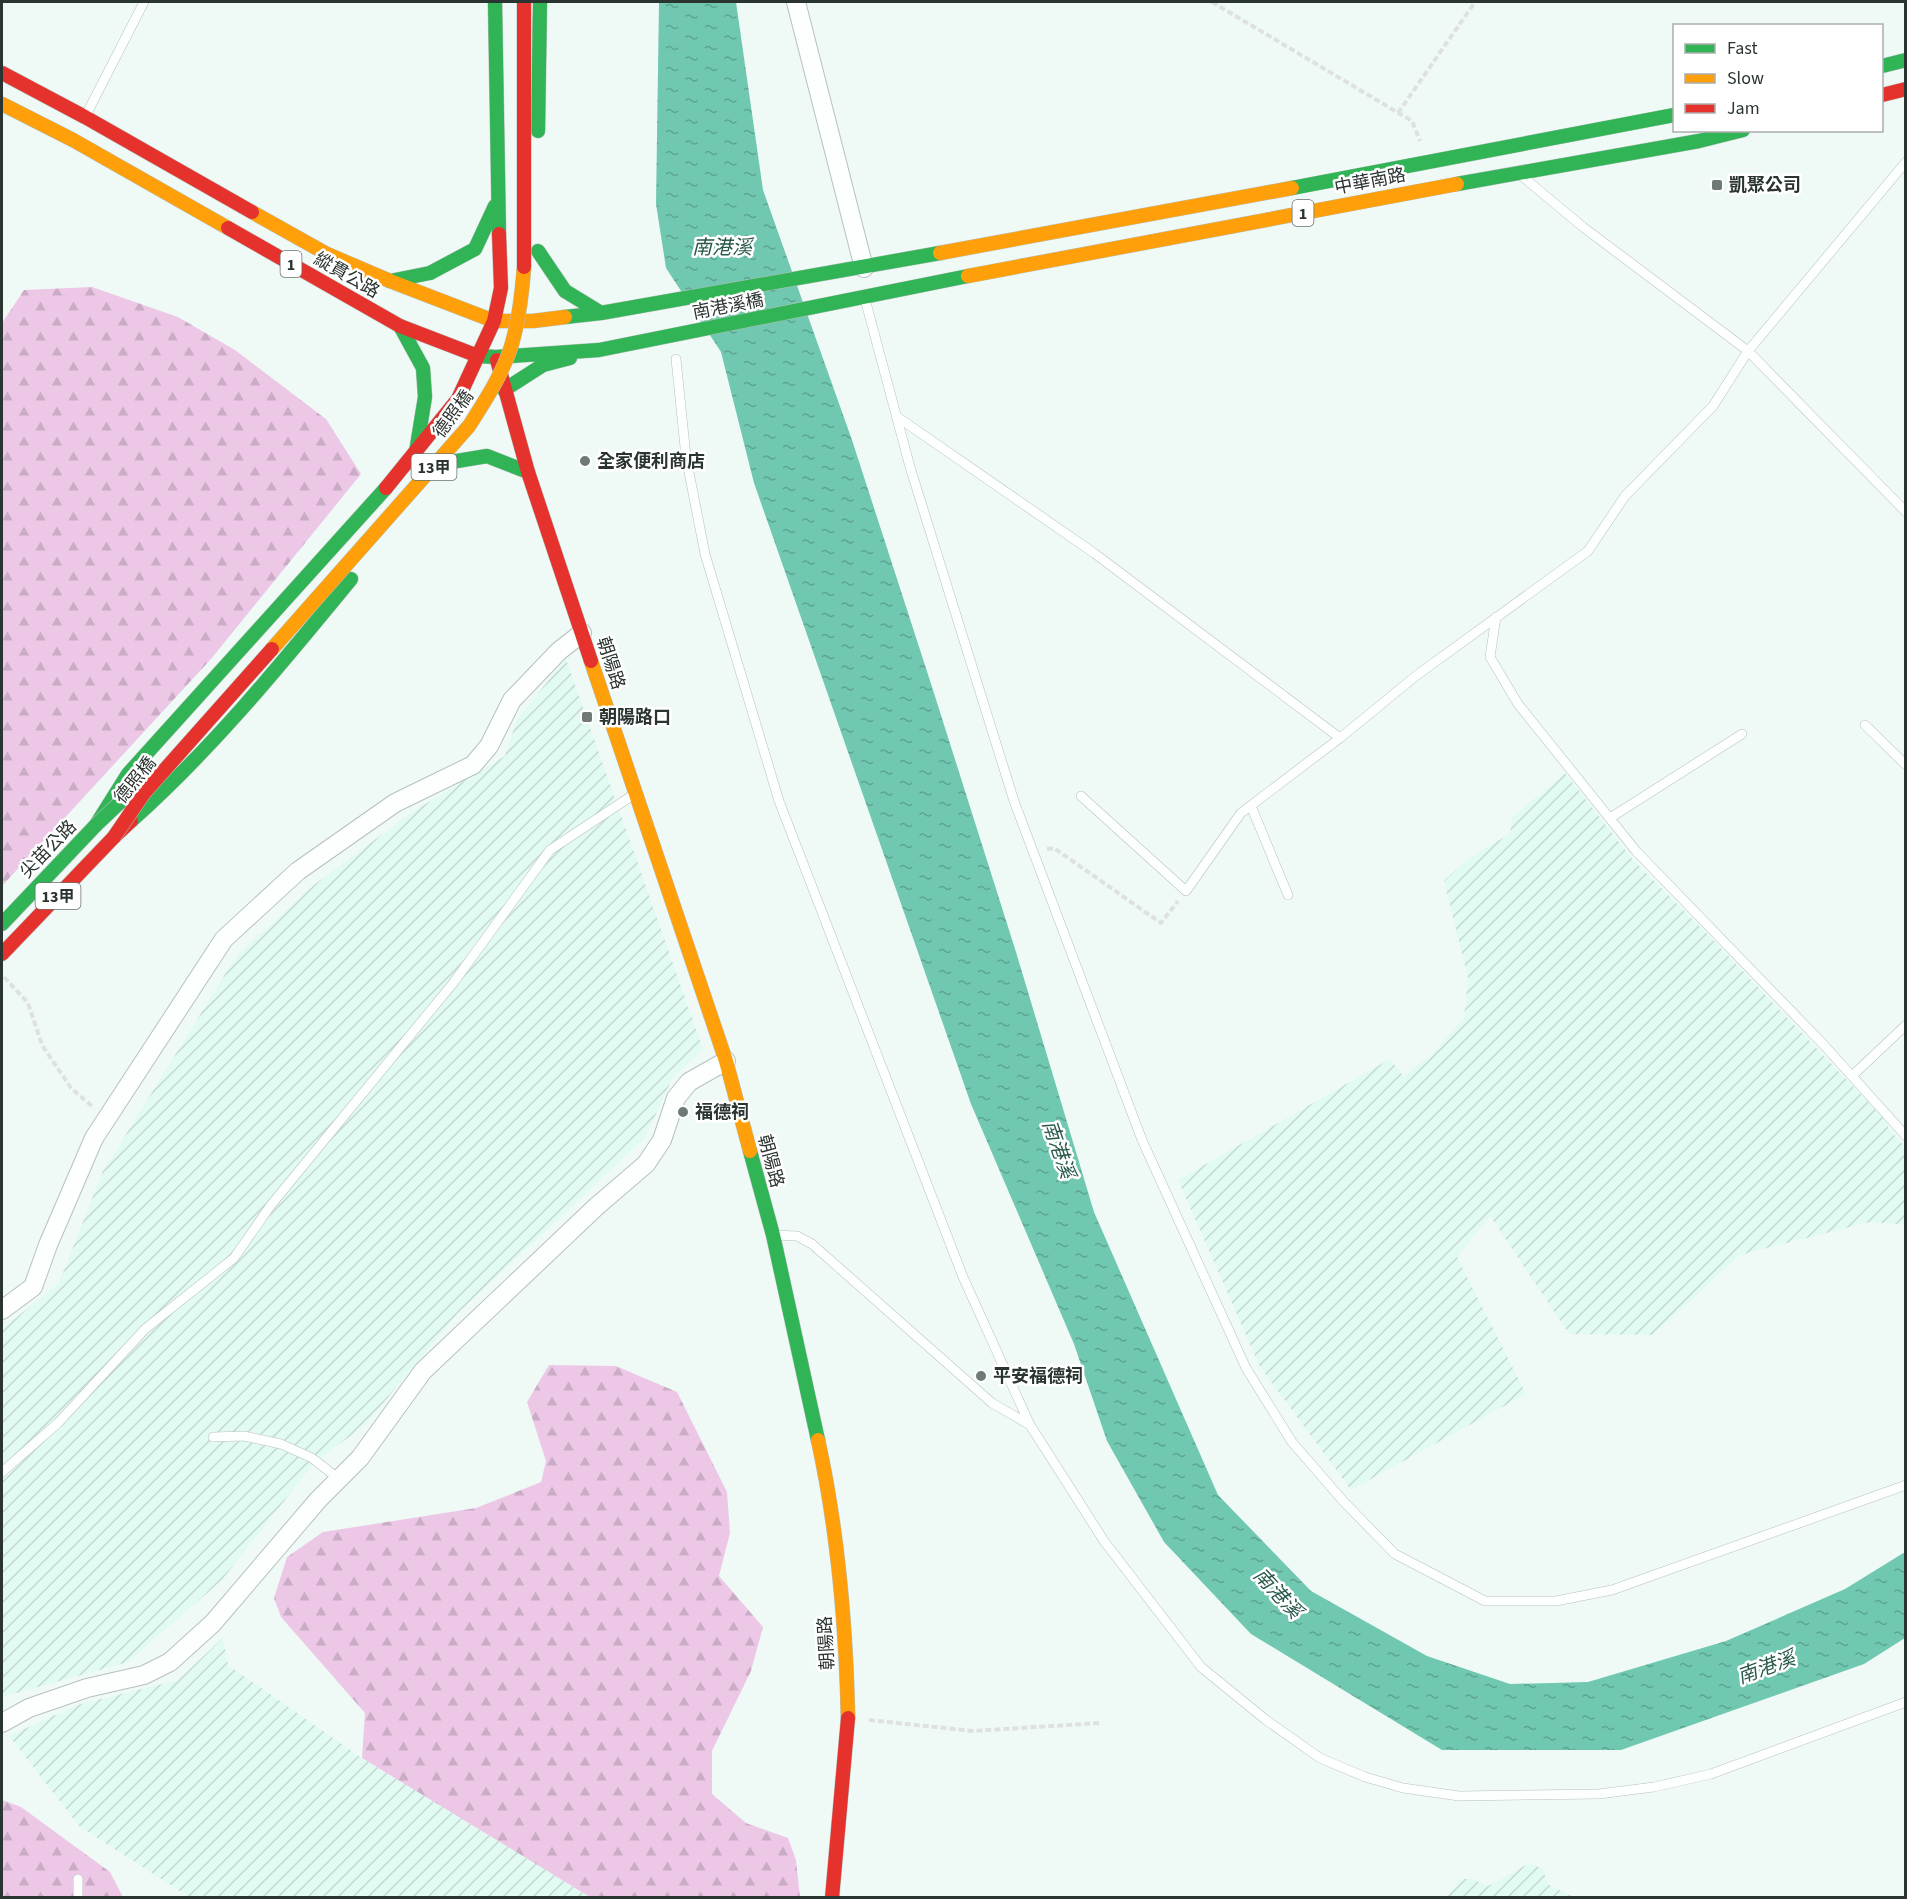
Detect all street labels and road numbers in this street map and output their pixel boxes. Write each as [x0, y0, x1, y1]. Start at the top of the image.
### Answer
street label: 中華南路 [1332, 162, 1408, 201]
road number: 1 [1292, 200, 1314, 226]
street label: 縱貫公路 [309, 247, 384, 304]
road number: 1 [280, 251, 302, 277]
street label: 南港溪橋 [690, 287, 766, 326]
street label: 德照橋 [427, 385, 479, 443]
road number: 13甲 [412, 454, 456, 480]
street label: 朝陽路 [590, 634, 631, 693]
street label: 德照橋 [109, 751, 162, 809]
street label: 尖苗公路 [14, 815, 82, 884]
road number: 13甲 [36, 883, 80, 909]
street label: 朝陽路 [751, 1132, 790, 1190]
street label: 朝陽路 [813, 1615, 840, 1671]

